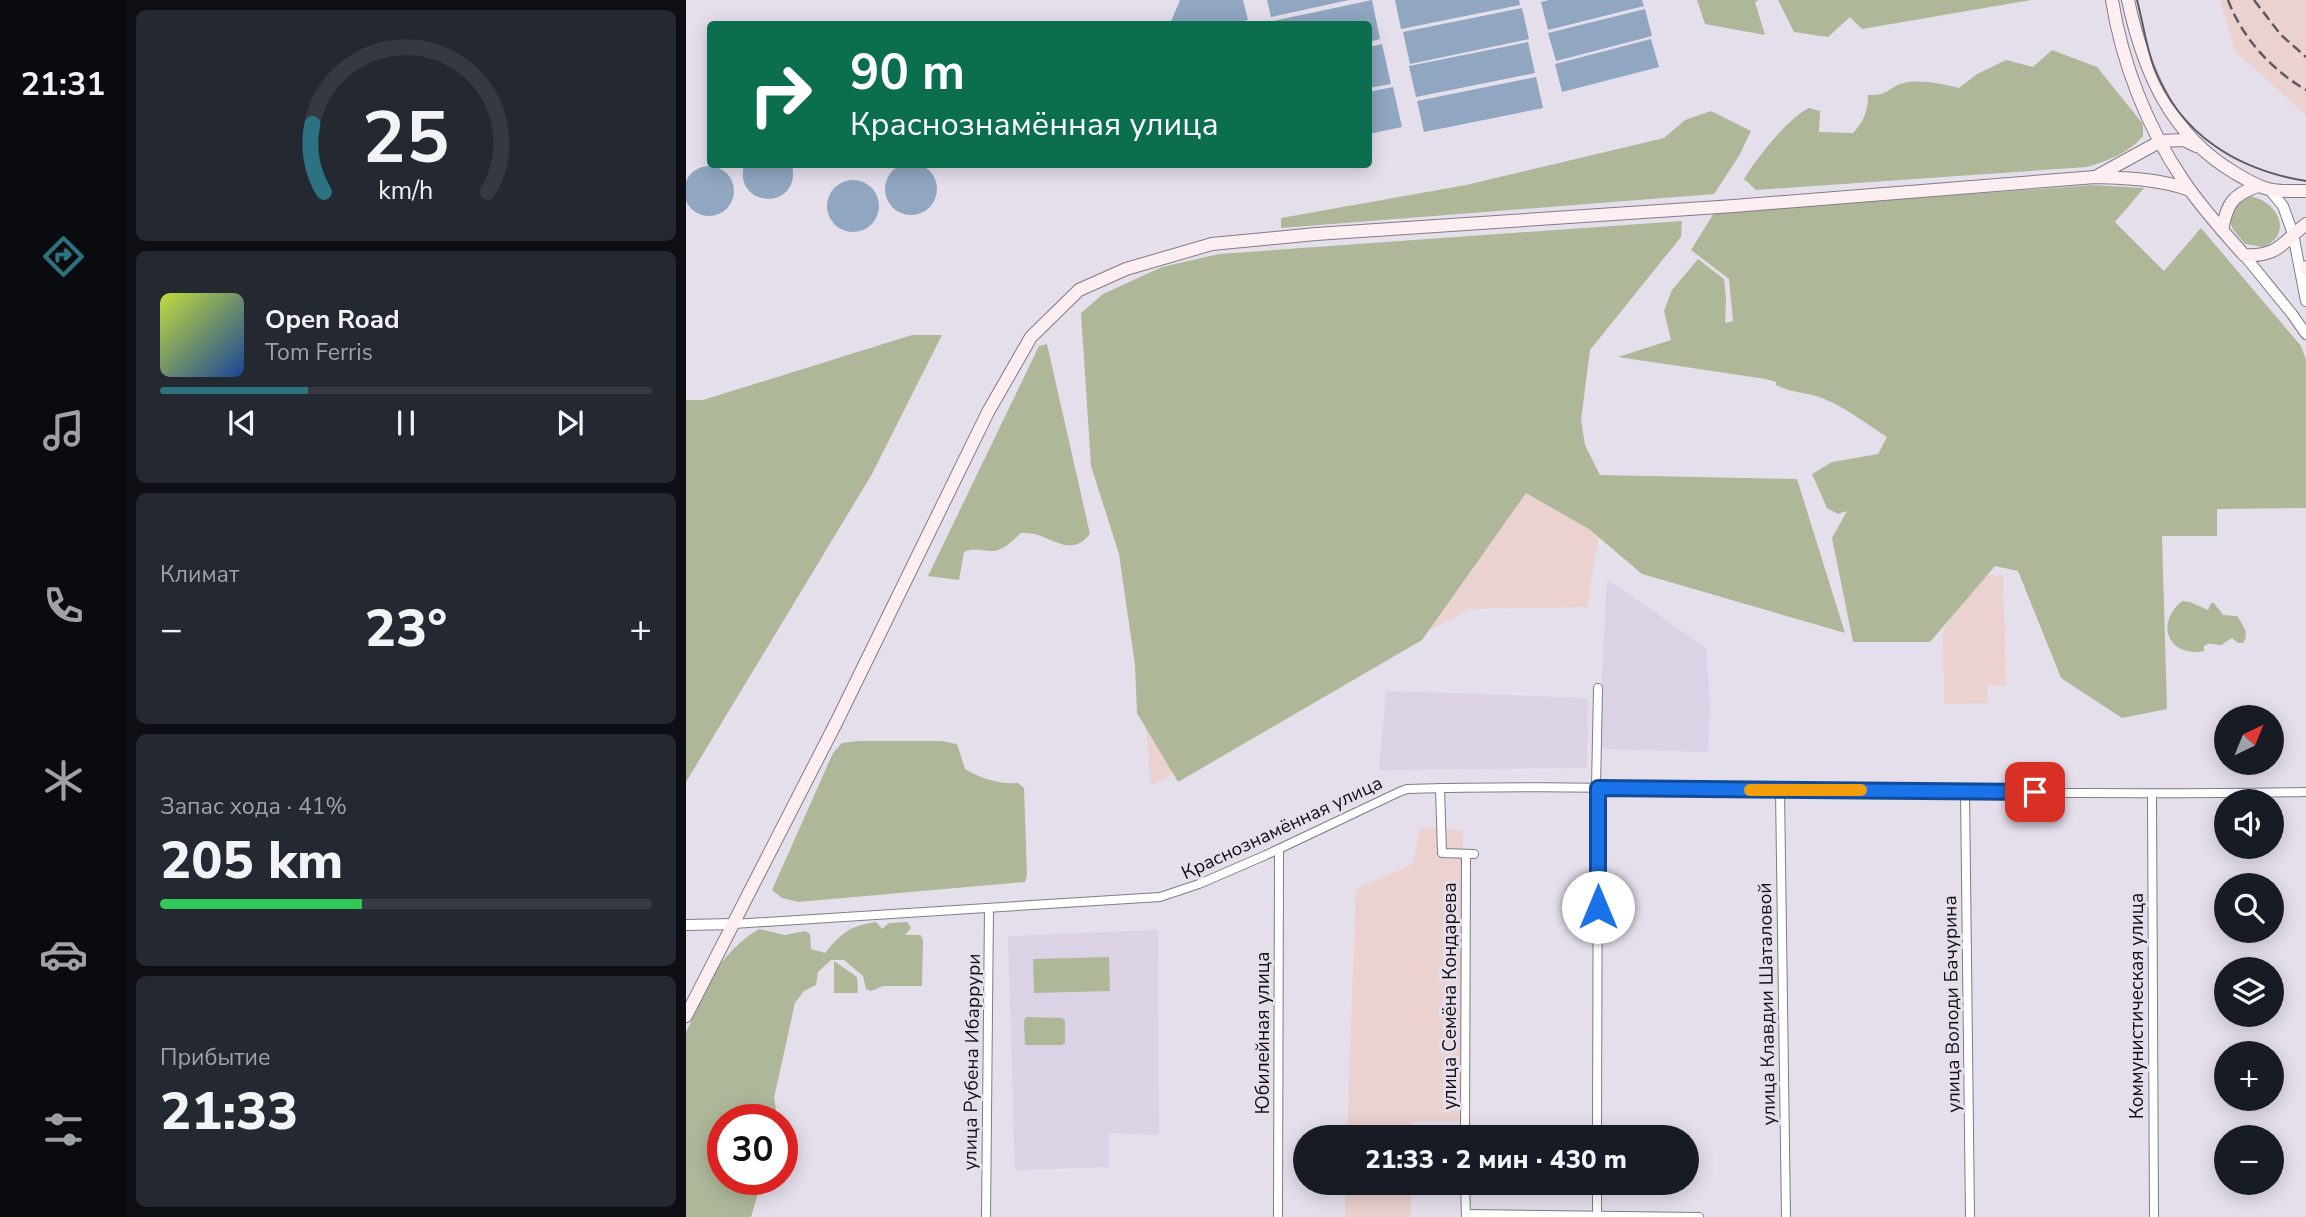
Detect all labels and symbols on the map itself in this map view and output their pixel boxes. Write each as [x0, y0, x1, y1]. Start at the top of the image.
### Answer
north arrow [2214, 705, 2284, 775]
pin [2005, 762, 2065, 822]
street label: Краснознамённая улица [1177, 770, 1387, 886]
position arrow [1561, 870, 1635, 944]
street label: улица Семёна Кондарева [1437, 882, 1463, 1110]
street label: улица Клавдии Шаталовой [1752, 882, 1782, 1126]
street label: Коммунистическая улица [2124, 893, 2150, 1119]
street label: улица Володи Бачурина [1937, 895, 1967, 1113]
street label: Юбилейная улица [1250, 952, 1276, 1114]
street label: улица Рубена Ибаррури [957, 953, 987, 1171]
speed limit sign: 30 [707, 1104, 798, 1195]

